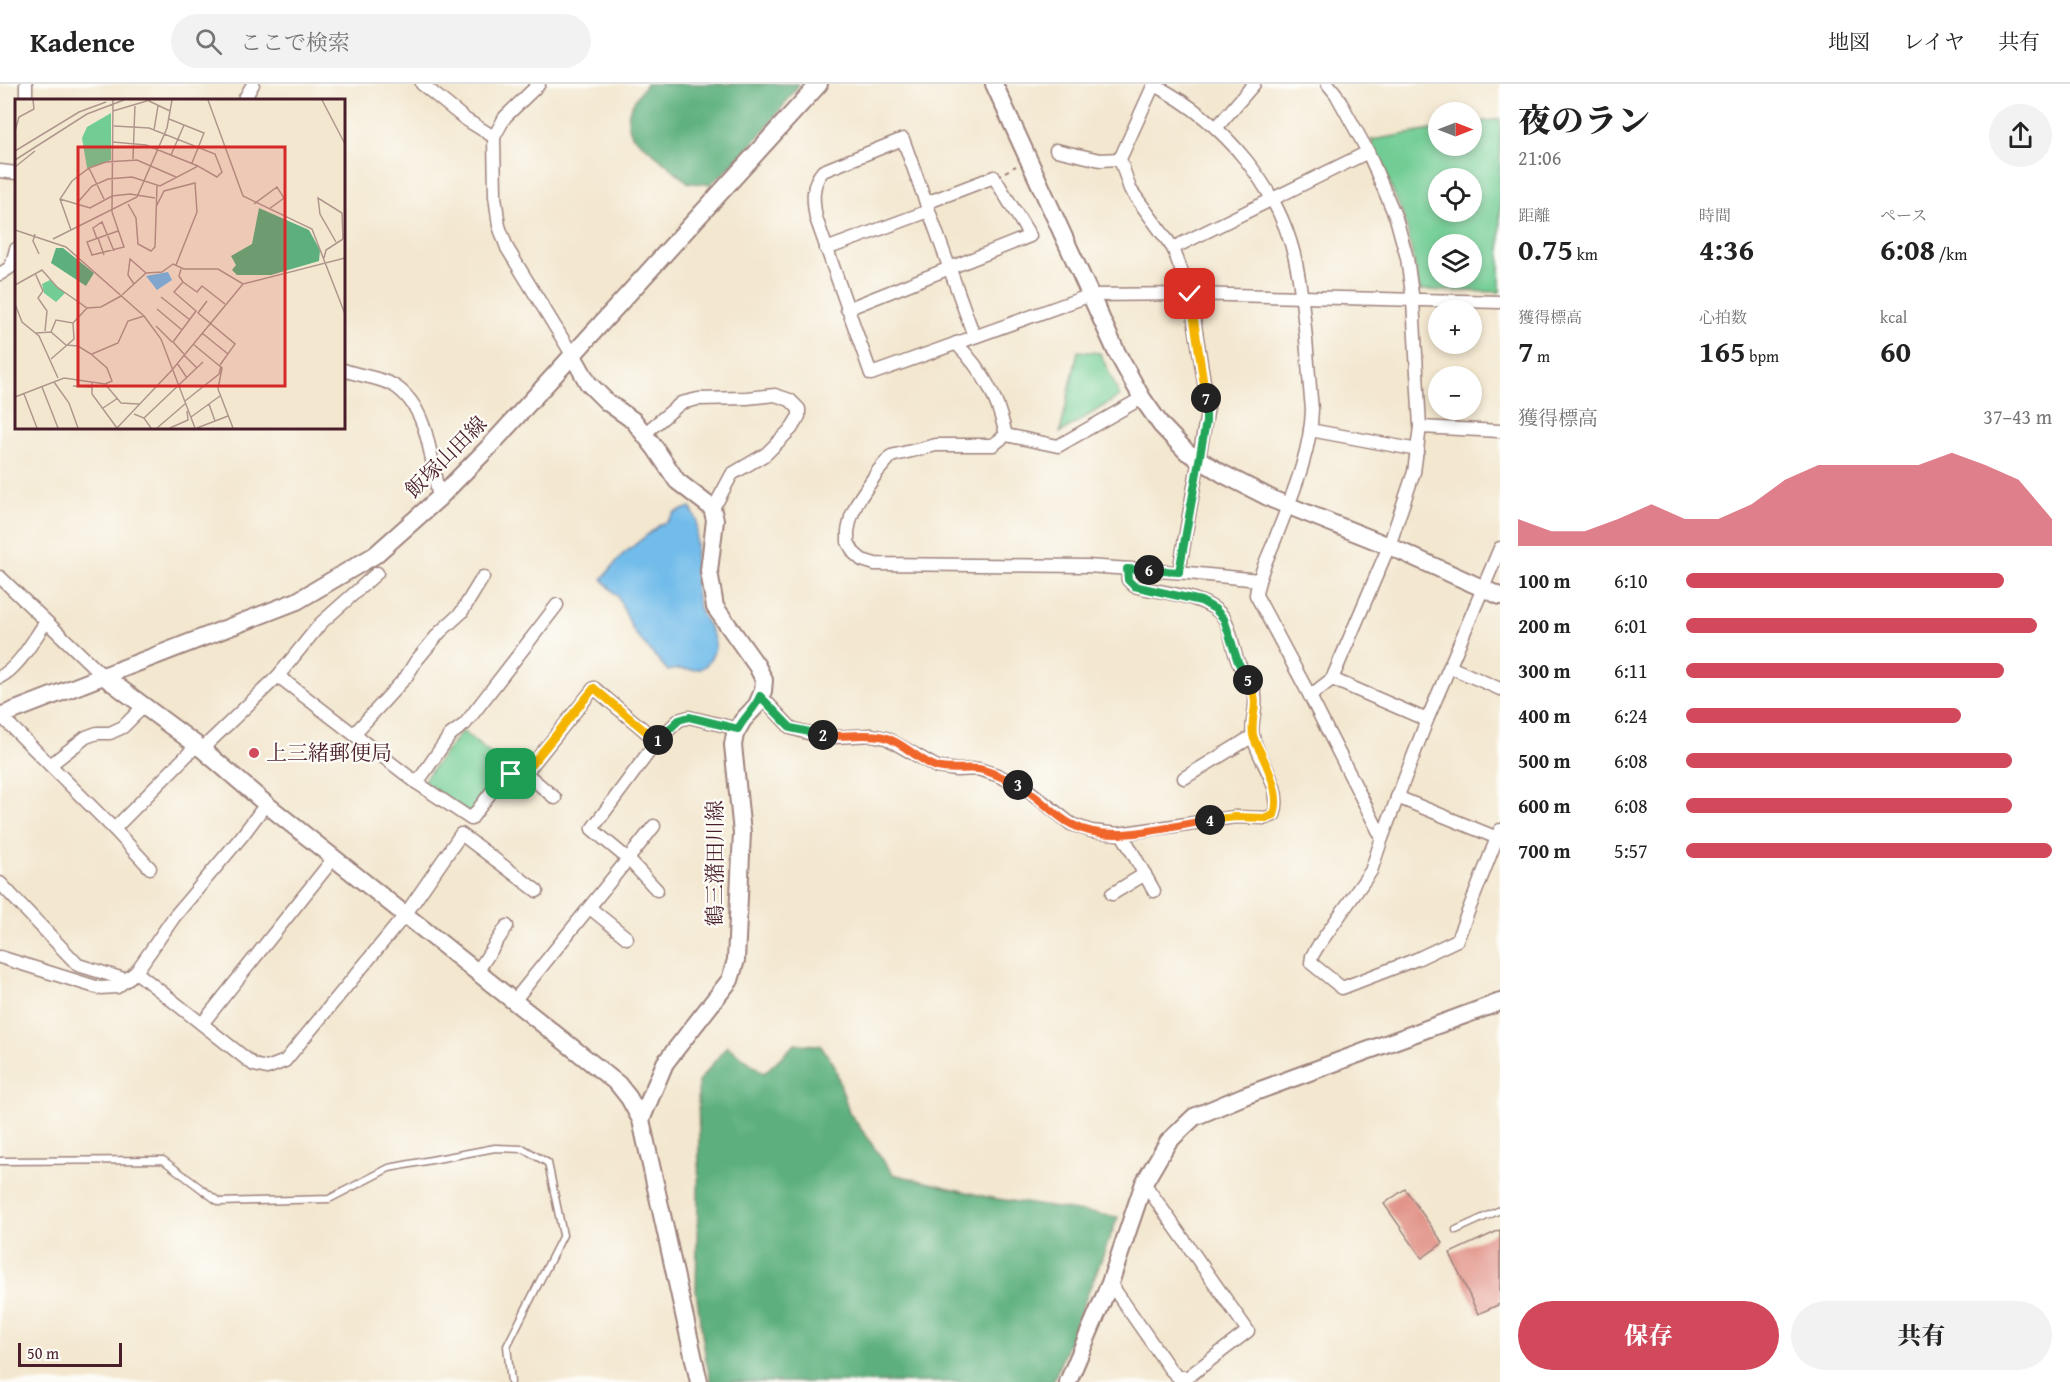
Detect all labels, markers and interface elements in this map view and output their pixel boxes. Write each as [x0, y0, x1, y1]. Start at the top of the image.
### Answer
search box [171, 14, 591, 68]
text: Kadence [30, 21, 135, 62]
icon: search [192, 25, 225, 58]
text: ここで検索 [240, 26, 350, 58]
text: 地図 [1828, 26, 1870, 57]
text: レイヤ [1903, 26, 1965, 57]
text: 共有 [1998, 26, 2040, 57]
text: 夜のラン [1518, 96, 1650, 144]
inset map [15, 99, 345, 429]
north arrow [1428, 102, 1482, 156]
map controls [1428, 102, 1482, 420]
button: share [1989, 104, 2052, 167]
text: 21:06 [1518, 143, 1561, 172]
button: locate [1428, 168, 1482, 222]
text: 距離 [1518, 203, 1550, 227]
text: 時間 [1699, 203, 1731, 227]
text: ペース [1880, 203, 1927, 227]
text: 0.75 [1518, 227, 1573, 271]
text: 4:36 [1699, 227, 1754, 271]
text: 6:08 [1880, 227, 1935, 271]
button: layers [1428, 234, 1482, 288]
text: km [1573, 242, 1598, 266]
text: /km [1935, 242, 1967, 266]
pin [1164, 268, 1215, 319]
icon: check [1173, 277, 1206, 310]
button: + [1428, 300, 1482, 354]
text: 獲得標高 [1518, 305, 1582, 329]
text: 心拍数 [1699, 305, 1747, 329]
text: kcal [1880, 305, 1907, 329]
text: 7 [1518, 329, 1534, 373]
text: 165 [1699, 329, 1746, 373]
text: 60 [1880, 329, 1911, 373]
text: m [1534, 344, 1550, 368]
text: bpm [1746, 344, 1779, 368]
button: − [1428, 366, 1482, 420]
pin: 7 [1191, 383, 1221, 413]
text: 7 [1202, 386, 1210, 410]
text: 37–43 m [1983, 402, 2052, 431]
text: 獲得標高 [1518, 403, 1598, 432]
street label: 飯塚山田線 [398, 409, 494, 505]
pin: 6 [1134, 555, 1164, 585]
text: 6 [1145, 558, 1153, 582]
text: 100 m [1518, 566, 1571, 595]
text: 6:10 [1614, 566, 1648, 595]
text: 200 m [1518, 611, 1571, 640]
text: 6:01 [1614, 611, 1648, 640]
text: 300 m [1518, 656, 1571, 685]
text: 6:11 [1614, 656, 1648, 685]
pin: 5 [1233, 665, 1263, 695]
text: 5 [1244, 668, 1252, 692]
text: 400 m [1518, 701, 1571, 730]
text: 6:24 [1614, 701, 1648, 730]
pin: 2 [808, 720, 838, 750]
text: 2 [819, 723, 827, 747]
pin: 1 [643, 725, 673, 755]
text: 1 [654, 728, 662, 752]
place label: 上三緒郵便局 [266, 737, 392, 768]
marker: 上三緒郵便局 [247, 746, 261, 760]
text: 500 m [1518, 746, 1571, 775]
text: 6:08 [1614, 746, 1648, 775]
pin [485, 748, 536, 799]
icon: arrive [494, 757, 527, 790]
pin: 3 [1003, 770, 1033, 800]
text: 3 [1014, 773, 1022, 797]
text: 600 m [1518, 791, 1571, 820]
text: 6:08 [1614, 791, 1648, 820]
street label: 鶴三潴田川線 [699, 800, 730, 926]
pin: 4 [1195, 805, 1225, 835]
text: 4 [1206, 808, 1214, 832]
text: 700 m [1518, 836, 1571, 865]
text: 5:57 [1614, 836, 1648, 865]
button: 保存 [1518, 1301, 1779, 1370]
button: 共有 [1791, 1301, 2052, 1370]
scale bar [18, 1340, 122, 1368]
text: 50 m [27, 1341, 59, 1365]

